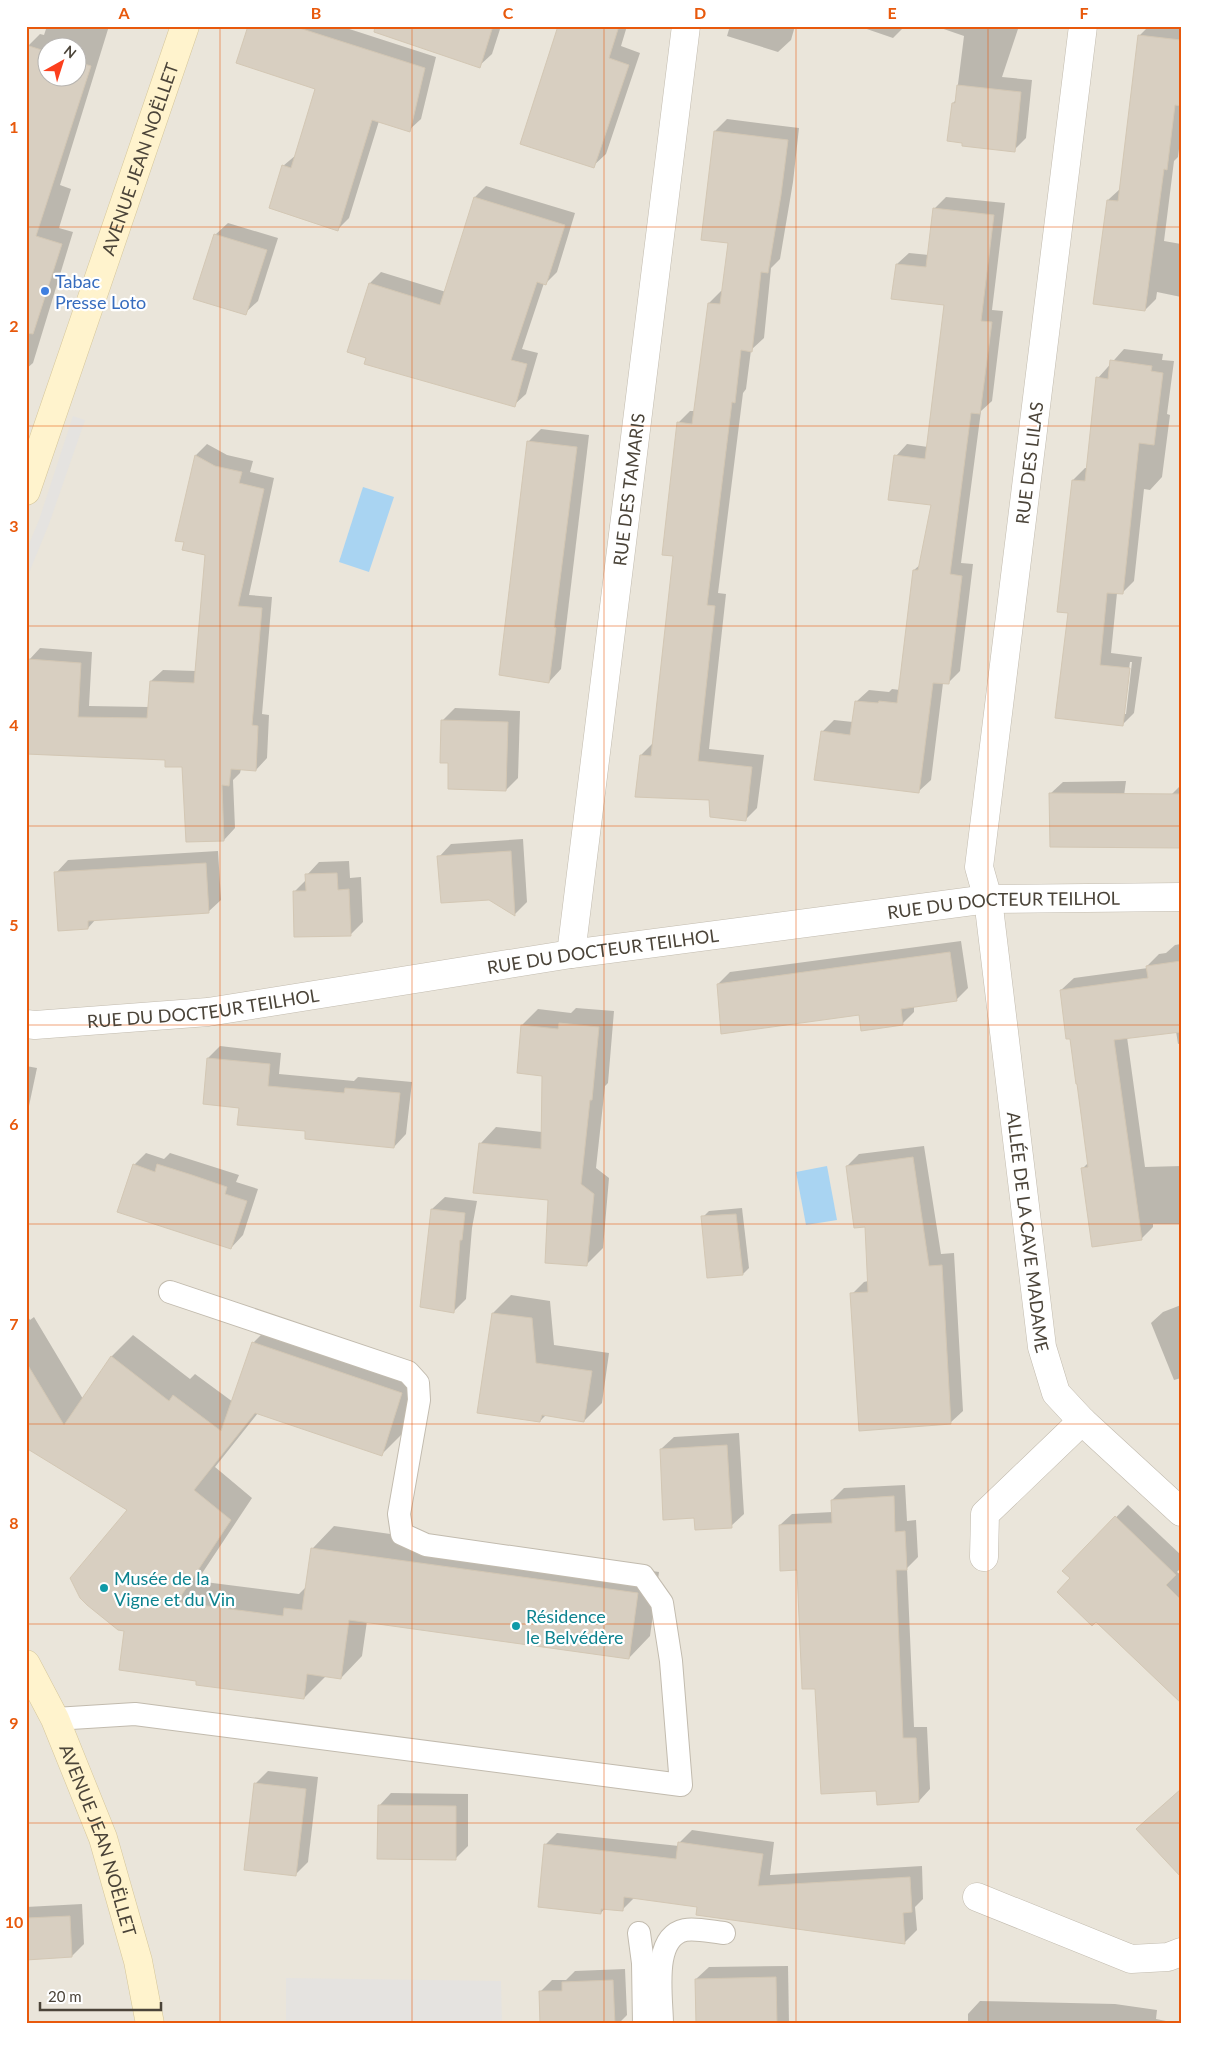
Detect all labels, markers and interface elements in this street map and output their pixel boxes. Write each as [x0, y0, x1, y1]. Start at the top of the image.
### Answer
text: A [117, 3, 130, 22]
text: B [311, 3, 321, 22]
text: C [503, 3, 514, 22]
text: D [694, 3, 706, 22]
text: E [887, 3, 897, 22]
text: F [1079, 3, 1089, 22]
north arrow [38, 38, 88, 88]
text: N [61, 42, 80, 62]
street label: AVENUE JEAN NOËLLET [96, 59, 183, 258]
text: 1 [9, 117, 19, 136]
place label: Tabac Presse Loto [55, 270, 146, 313]
marker: Tabac Presse Loto [39, 285, 51, 297]
text: 2 [9, 316, 19, 335]
street label: RUE DES LILAS [1011, 400, 1047, 526]
street label: RUE DES TAMARIS [608, 412, 649, 567]
text: 3 [9, 516, 19, 535]
text: 4 [9, 715, 19, 734]
street label: RUE DU DOCTEUR TEILHOL [886, 887, 1120, 923]
text: 5 [9, 915, 19, 934]
street label: RUE DU DOCTEUR TEILHOL [485, 924, 720, 978]
street label: RUE DU DOCTEUR TEILHOL [86, 983, 321, 1032]
street label: ALLÉE DE LA CAVE MADAME [1003, 1110, 1054, 1355]
text: 6 [9, 1114, 19, 1133]
text: 7 [9, 1314, 19, 1333]
text: 8 [9, 1513, 19, 1532]
place label: Musée de la Vigne et du Vin [114, 1567, 235, 1610]
marker: Musée de la Vigne et du Vin [98, 1582, 110, 1594]
place label: Résidence le Belvédère [526, 1605, 623, 1648]
marker: Résidence le Belvédère [510, 1620, 522, 1632]
text: 9 [9, 1713, 19, 1732]
street label: AVENUE JEAN NOËLLET [55, 1741, 141, 1939]
text: 10 [5, 1912, 23, 1931]
scale bar [40, 1980, 161, 2012]
text: 20 m [48, 1987, 82, 2005]

